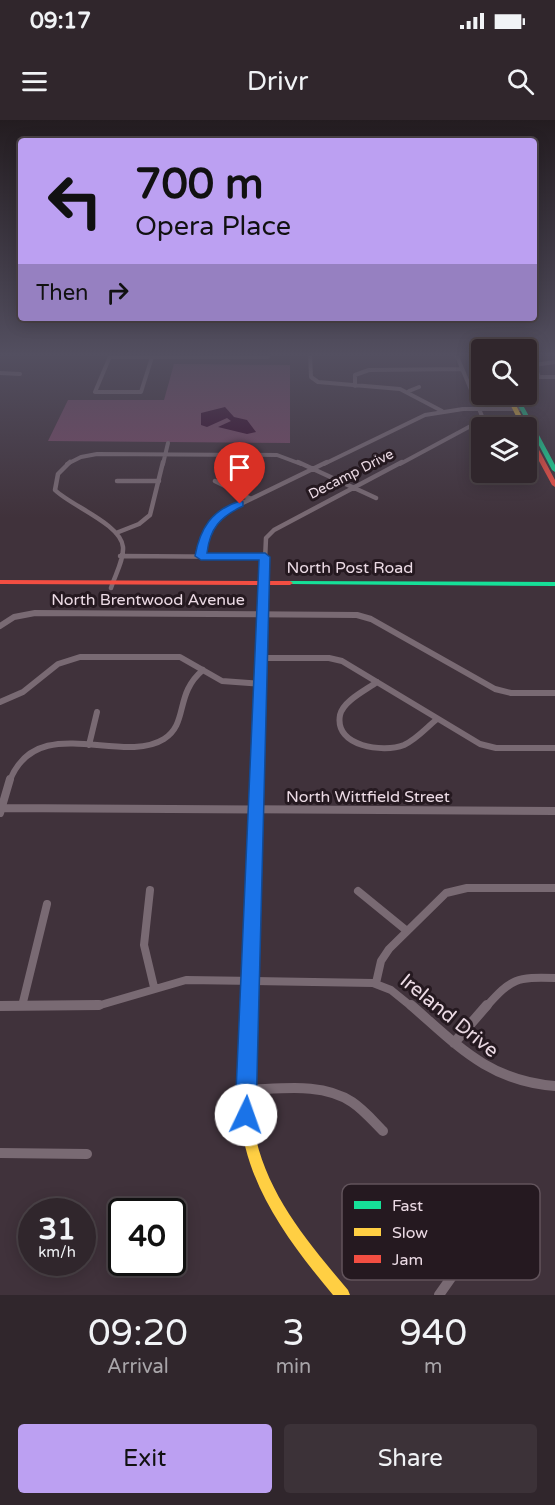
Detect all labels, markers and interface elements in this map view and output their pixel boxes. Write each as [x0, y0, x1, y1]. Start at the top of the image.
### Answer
text: 09:17 [30, 8, 91, 34]
icon: menu [18, 65, 51, 98]
text: Drivr [247, 65, 308, 98]
icon: search [504, 65, 537, 98]
text: 700 m [135, 159, 264, 210]
icon: left [36, 162, 114, 240]
text: Opera Place [135, 210, 291, 243]
icon: right [101, 276, 134, 309]
text: Then [36, 280, 89, 306]
map controls [471, 339, 537, 483]
button: search [471, 339, 537, 405]
button: layers [471, 417, 537, 483]
pin [214, 442, 265, 504]
street label: Decamp Drive [306, 445, 396, 503]
icon: arrive [223, 451, 256, 484]
street label: North Post Road [287, 558, 413, 578]
street label: North Brentwood Avenue [51, 590, 245, 610]
street label: North Wittfield Street [286, 787, 450, 807]
street label: Ireland Drive [395, 969, 503, 1063]
position arrow [214, 1083, 278, 1147]
legend [342, 1184, 540, 1280]
text: Fast [392, 1196, 423, 1216]
speed limit sign: 40 [108, 1198, 186, 1276]
text: 31 [38, 1211, 76, 1248]
text: Slow [392, 1223, 428, 1243]
text: km/h [38, 1243, 76, 1261]
text: Jam [392, 1250, 423, 1270]
text: 09:20 [88, 1312, 188, 1355]
text: 3 [282, 1312, 305, 1355]
text: 940 [399, 1312, 467, 1355]
text: Arrival [107, 1355, 169, 1379]
text: min [276, 1355, 311, 1379]
text: m [424, 1355, 442, 1379]
button: Exit [18, 1424, 272, 1493]
button: Share [284, 1424, 537, 1493]

